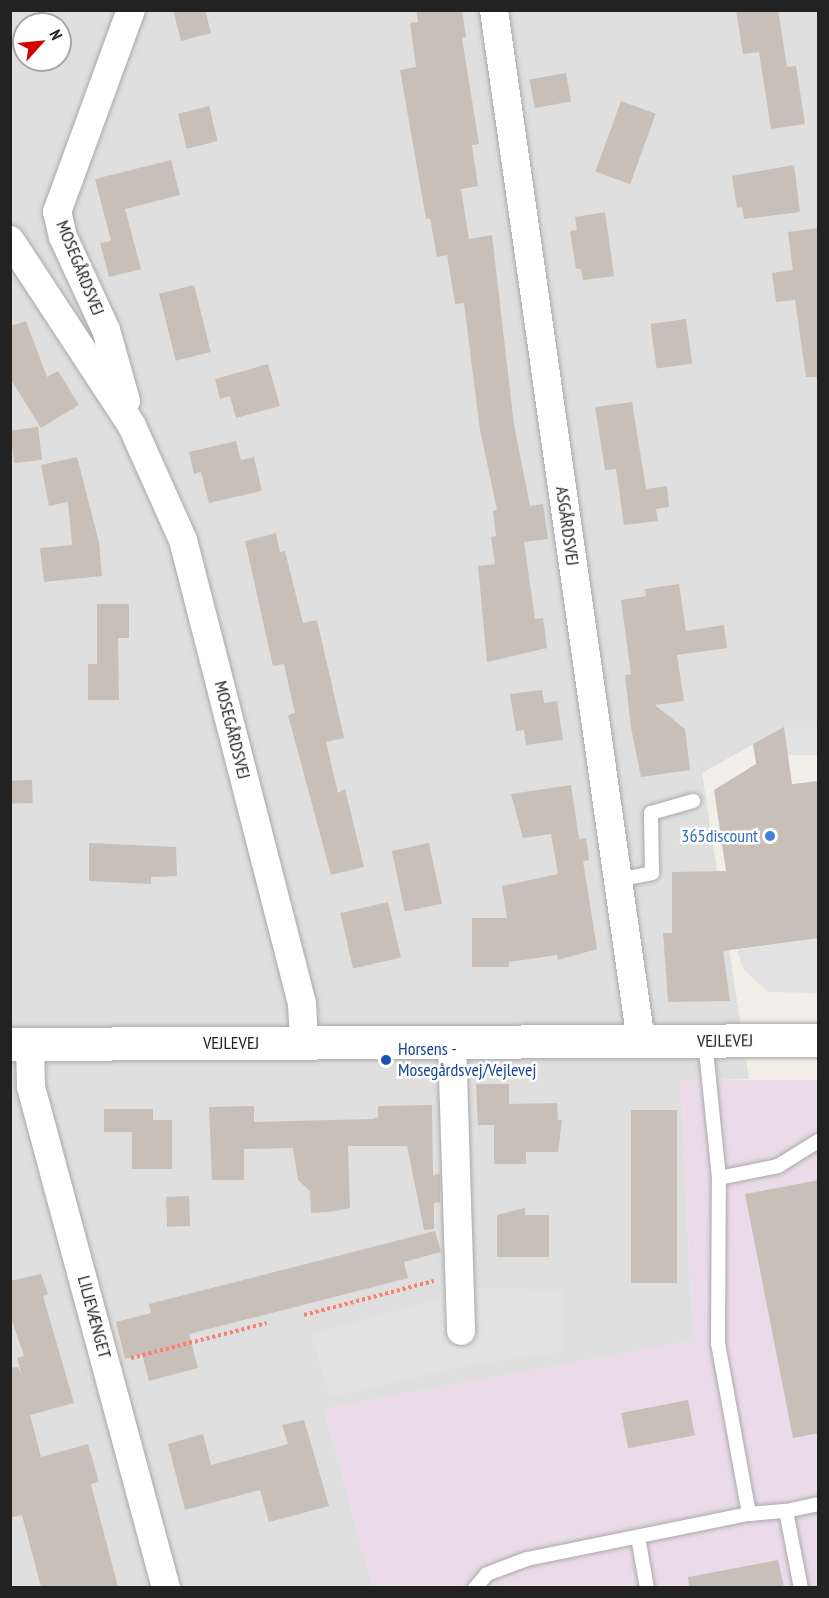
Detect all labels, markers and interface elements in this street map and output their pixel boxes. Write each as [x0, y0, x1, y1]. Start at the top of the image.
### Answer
north arrow [12, 12, 72, 72]
text: N [45, 26, 67, 43]
street label: MOSEGÅRDSVEJ [51, 217, 109, 319]
street label: ASGÅRDSVEJ [551, 485, 583, 567]
street label: MOSEGÅRDSVEJ [209, 679, 255, 781]
place label: 365discount [681, 825, 758, 847]
marker: 365discount [763, 829, 777, 843]
street label: VEJLEVEJ [697, 1030, 753, 1052]
street label: VEJLEVEJ [203, 1032, 259, 1054]
place label: Horsens - Mosegårdsvej/Vejlevej [398, 1039, 536, 1082]
marker: Horsens - Mosegårdsvej/Vejlevej [379, 1053, 393, 1067]
street label: LILJEVÆNGET [73, 1273, 115, 1361]

